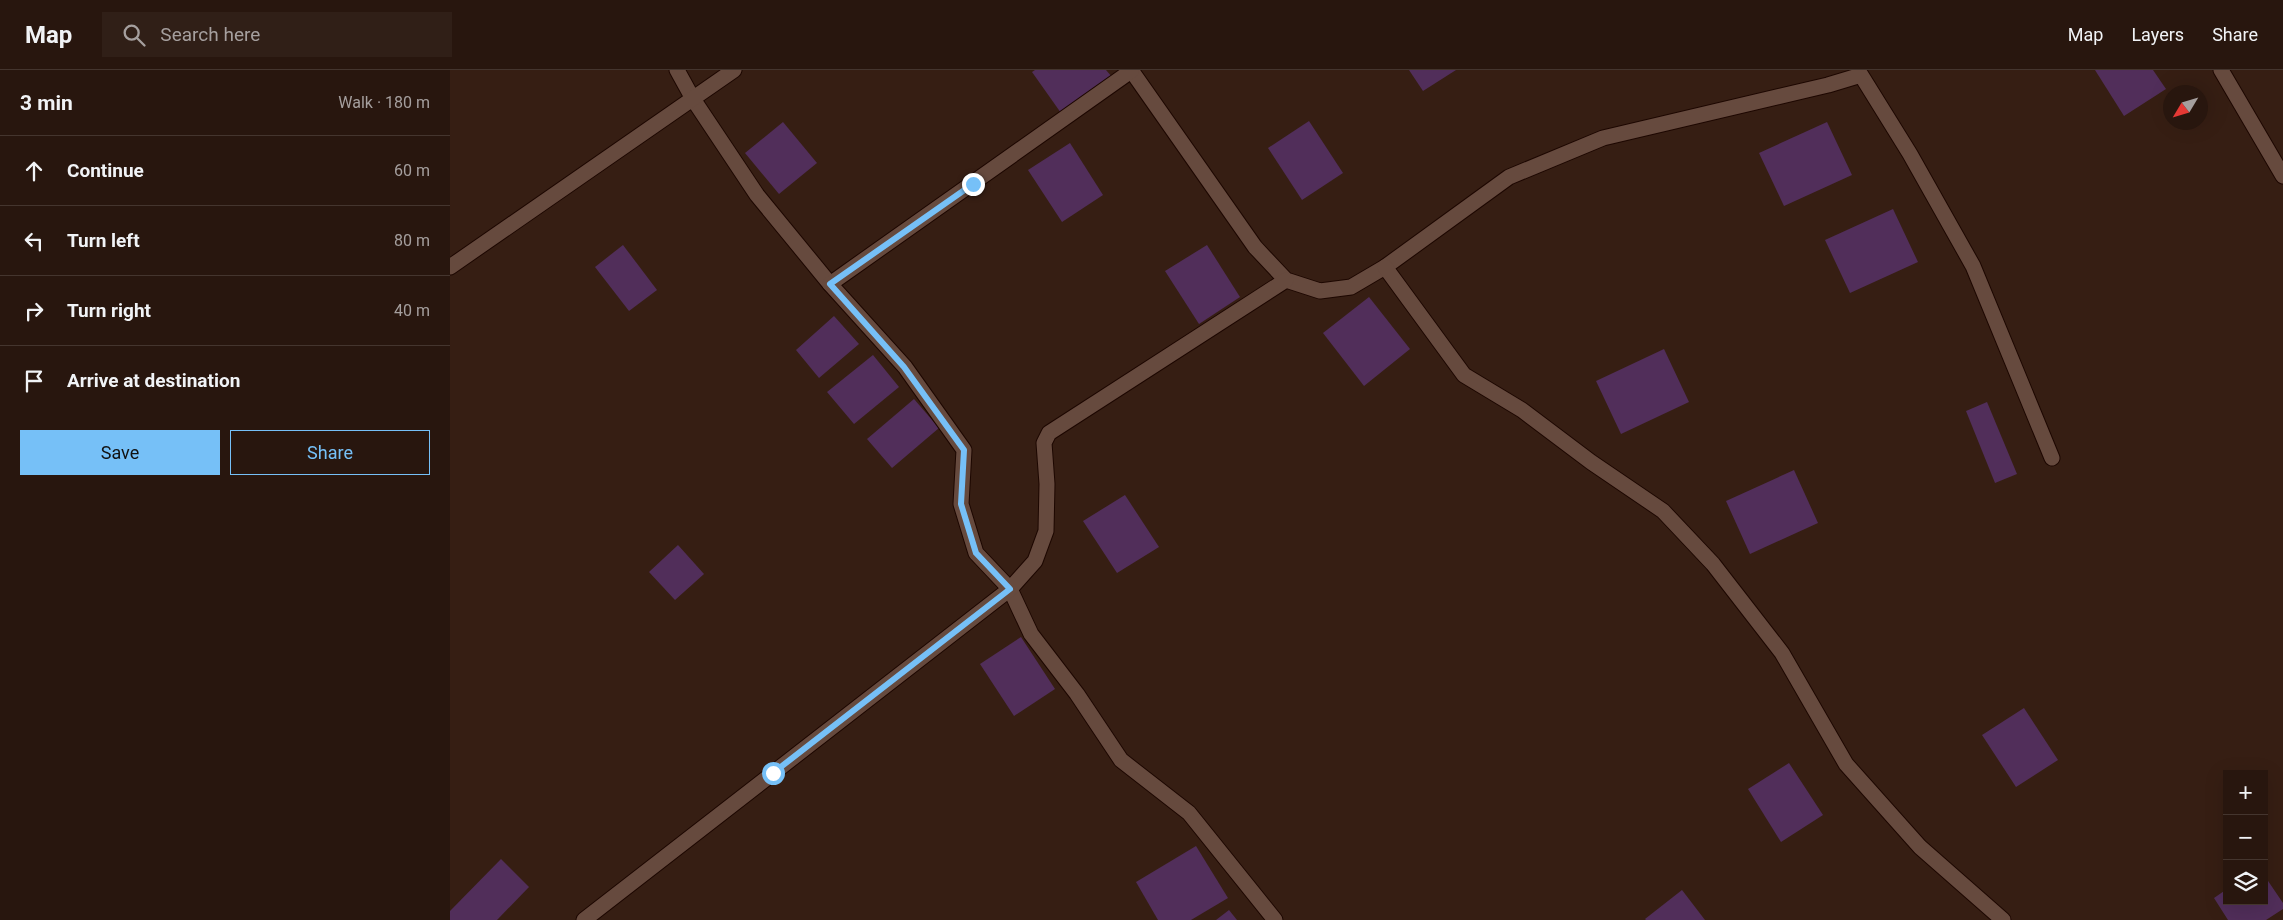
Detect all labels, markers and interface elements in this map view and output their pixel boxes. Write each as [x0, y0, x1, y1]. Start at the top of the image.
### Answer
search box [102, 12, 452, 57]
text: Map [25, 21, 72, 49]
icon: search [120, 21, 148, 49]
text: Search here [160, 23, 260, 46]
text: Map [2068, 24, 2103, 45]
text: Layers [2131, 24, 2184, 45]
text: Share [2212, 24, 2258, 45]
north arrow [2163, 85, 2208, 130]
text: 3 min [20, 91, 73, 115]
text: Walk · 180 m [338, 93, 430, 112]
icon: ahead [20, 157, 48, 185]
text: Continue [67, 159, 144, 182]
text: 60 m [394, 161, 430, 180]
route end [962, 173, 985, 196]
icon: left [20, 227, 48, 255]
text: Turn left [67, 229, 140, 252]
text: 80 m [394, 231, 430, 250]
icon: right [20, 297, 48, 325]
text: Turn right [67, 299, 151, 322]
text: 40 m [394, 301, 430, 320]
icon: arrive [20, 367, 48, 395]
text: Arrive at destination [67, 369, 240, 392]
button: Save [20, 430, 220, 475]
button: Share [230, 430, 430, 475]
route start [762, 762, 785, 785]
map controls [2223, 770, 2268, 905]
button: + [2223, 770, 2268, 815]
button: − [2223, 815, 2268, 860]
button: layers [2223, 860, 2268, 905]

